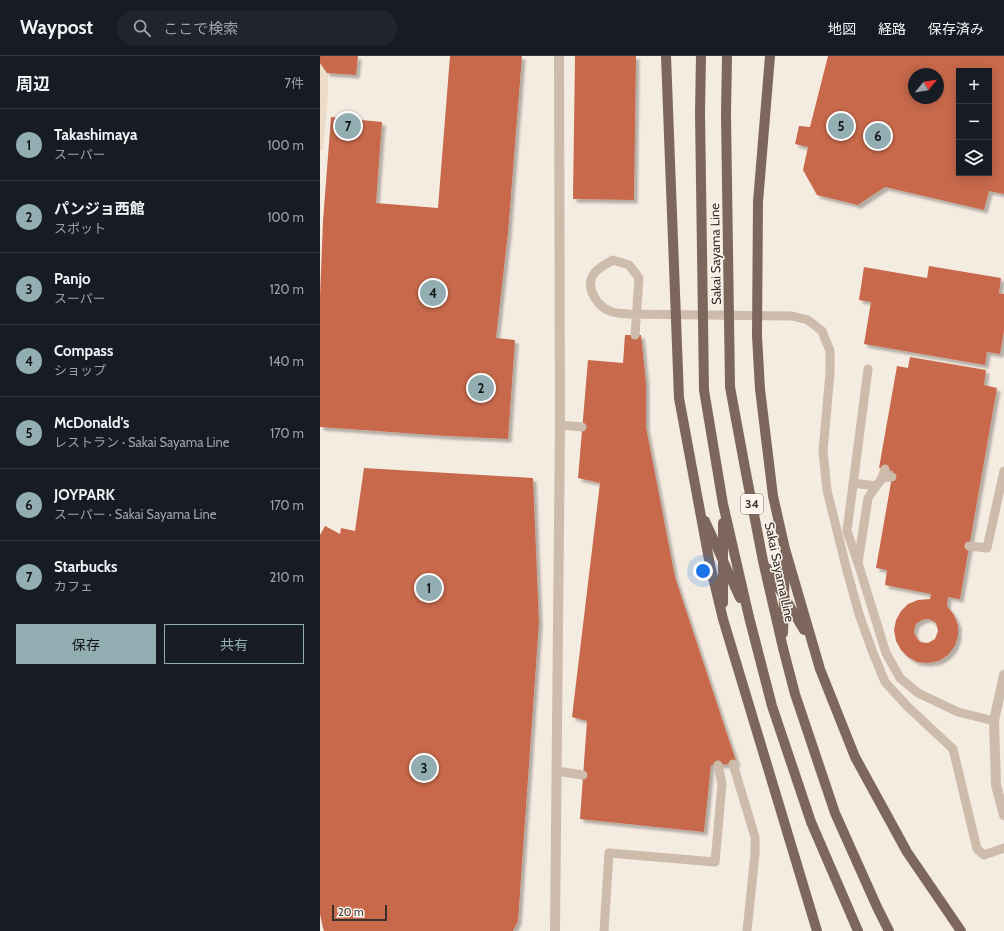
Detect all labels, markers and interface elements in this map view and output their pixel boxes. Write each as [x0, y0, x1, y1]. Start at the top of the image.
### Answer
search box [117, 10, 397, 46]
text: Waypost [20, 16, 93, 39]
icon: search [131, 17, 153, 39]
text: ここで検索 [163, 20, 238, 38]
text: 地図 [828, 20, 856, 38]
text: 経路 [878, 20, 906, 38]
text: 保存済み [928, 20, 984, 38]
north arrow [908, 68, 944, 104]
map controls [956, 68, 992, 176]
button: + [956, 68, 992, 104]
text: 周辺 [16, 74, 50, 94]
text: 7件 [284, 75, 304, 91]
button: − [956, 104, 992, 140]
pin: 7 [335, 111, 361, 141]
pin: 5 [828, 111, 854, 141]
pin: 6 [865, 121, 891, 151]
text: Takashimaya [54, 126, 138, 144]
text: 1 [27, 137, 31, 153]
text: 100 m [267, 137, 304, 153]
button: layers [956, 140, 992, 176]
text: スーパー [54, 146, 106, 162]
text: パンジョ西館 [54, 200, 145, 218]
street label: Sakai Sayama Line [706, 203, 724, 305]
text: 2 [26, 209, 32, 225]
text: 100 m [267, 209, 304, 225]
text: スポット [54, 220, 106, 236]
text: Panjo [54, 270, 91, 288]
pin: 4 [420, 278, 446, 308]
text: 3 [25, 281, 33, 297]
text: 120 m [270, 281, 304, 297]
text: スーパー [54, 290, 106, 306]
text: Compass [54, 342, 113, 360]
text: 4 [25, 353, 33, 369]
text: 140 m [269, 353, 304, 369]
text: ショップ [54, 362, 106, 378]
pin: 2 [468, 373, 494, 403]
text: McDonald's [54, 414, 129, 432]
text: 5 [26, 425, 32, 441]
text: 170 m [270, 425, 304, 441]
text: レストラン · Sakai Sayama Line [54, 434, 230, 450]
text: JOYPARK [54, 486, 115, 504]
road number: 34 [741, 494, 763, 514]
text: 6 [25, 497, 33, 513]
text: 170 m [270, 497, 304, 513]
text: スーパー · Sakai Sayama Line [54, 506, 216, 522]
street label: Sakai Sayama Line [762, 521, 798, 624]
text: Starbucks [54, 558, 117, 576]
your location [693, 561, 713, 581]
text: 7 [26, 569, 32, 585]
text: 210 m [270, 569, 304, 585]
pin: 1 [416, 573, 442, 603]
text: カフェ [54, 578, 93, 594]
button: 保存 [16, 624, 156, 664]
button: 共有 [164, 624, 304, 664]
pin: 3 [411, 753, 437, 783]
scale bar [332, 903, 387, 922]
text: 20 m [338, 905, 364, 919]

